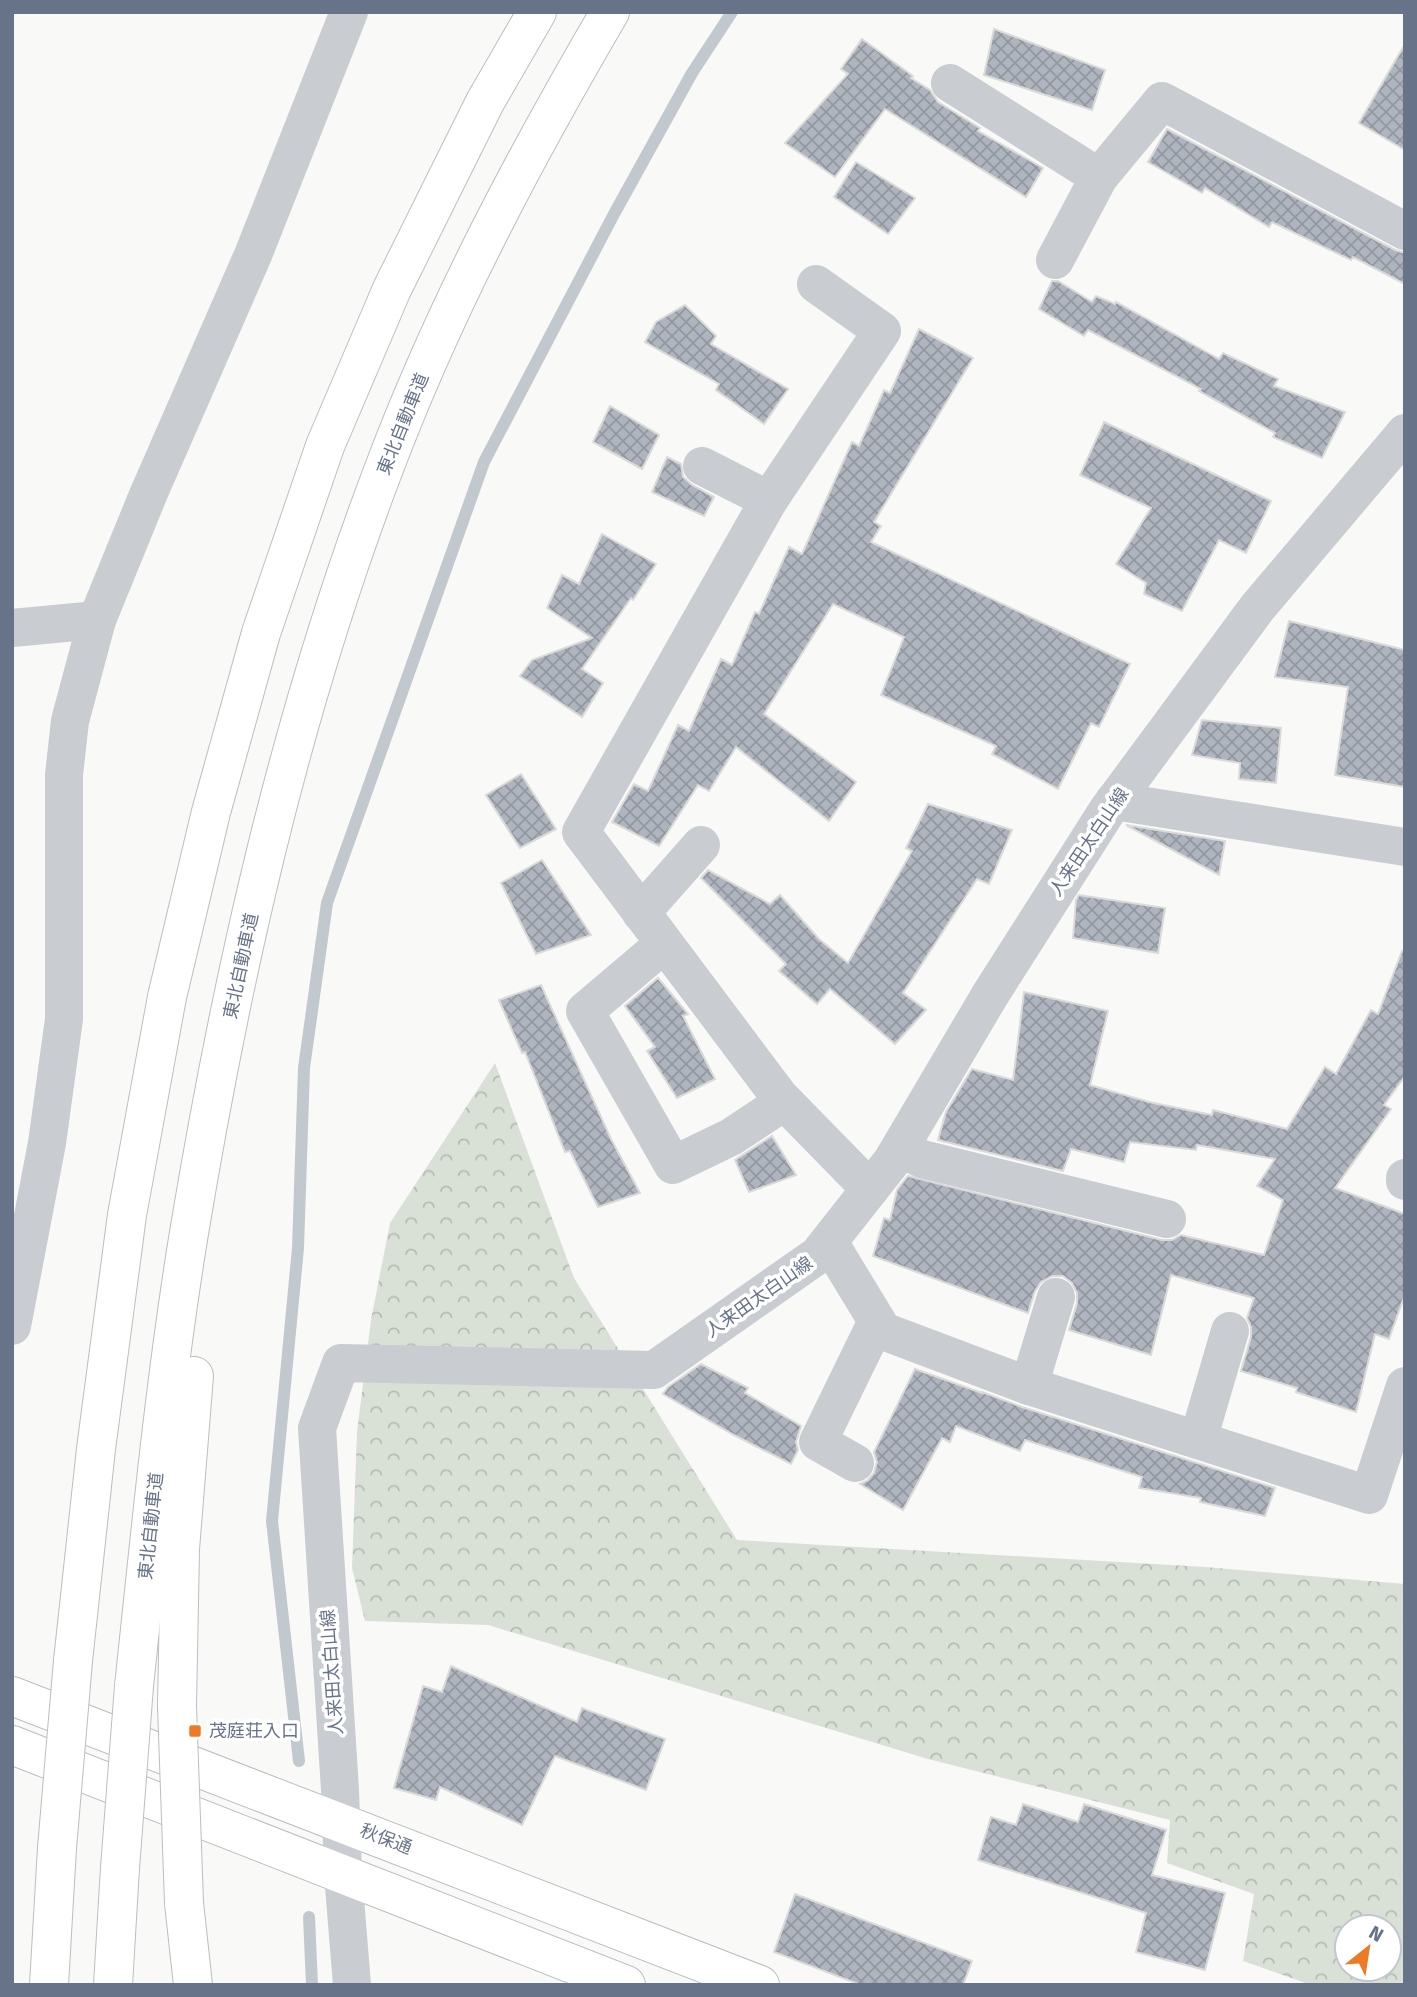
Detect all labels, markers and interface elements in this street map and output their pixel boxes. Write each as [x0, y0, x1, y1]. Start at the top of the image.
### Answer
street label: 東北自動車道 [373, 370, 433, 478]
street label: 人来田太白山線 [1045, 784, 1133, 900]
street label: 東北自動車道 [219, 911, 263, 1021]
street label: 人来田太白山線 [701, 1252, 817, 1342]
street label: 東北自動車道 [134, 1471, 168, 1581]
street label: 人来田太白山線 [317, 1608, 347, 1736]
place label: 茂庭荘入口 [209, 1720, 299, 1742]
marker: 茂庭荘入口 [187, 1723, 203, 1739]
street label: 秋保通 [357, 1819, 415, 1859]
north arrow [1333, 1913, 1403, 1983]
text: N [1365, 1921, 1387, 1947]

